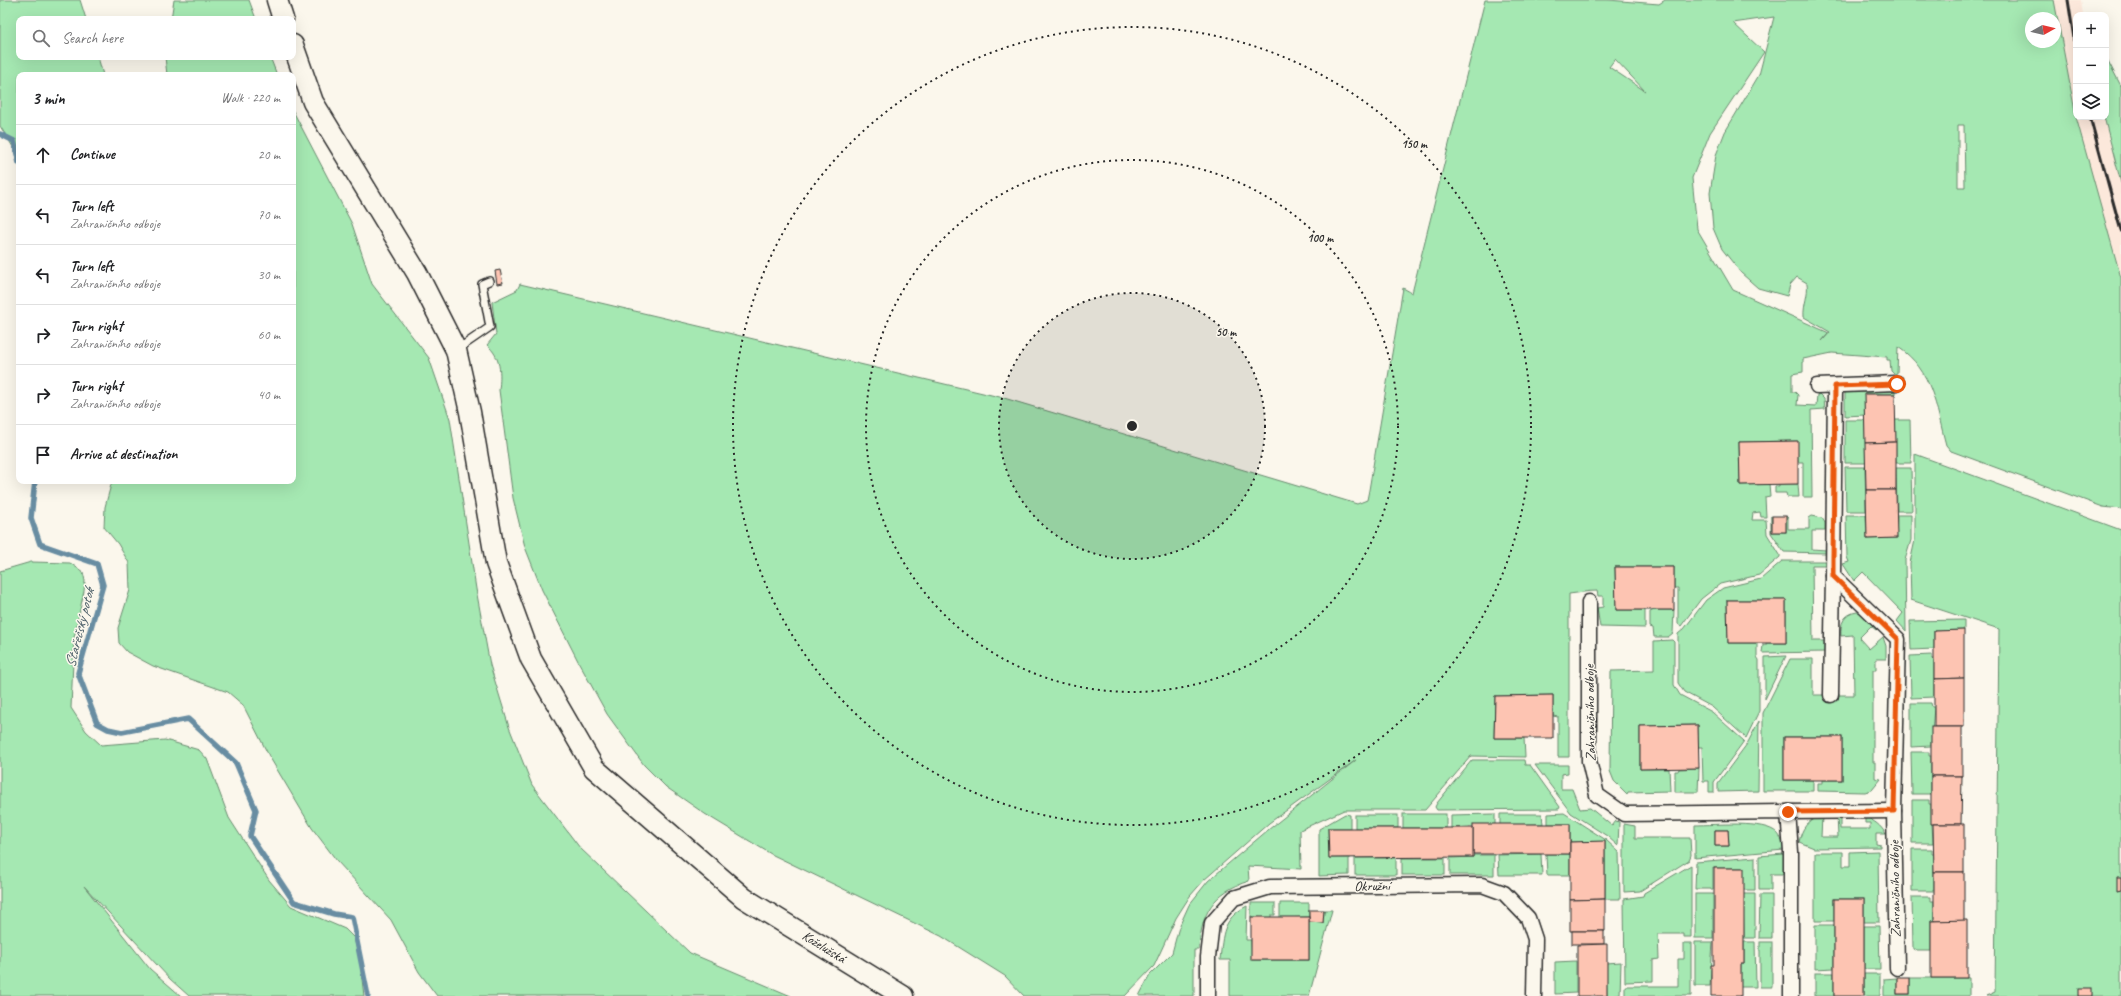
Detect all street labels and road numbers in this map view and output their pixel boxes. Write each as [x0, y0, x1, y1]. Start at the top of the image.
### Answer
street label: Zahraničního odboje [1581, 663, 1599, 762]
street label: Zahraničního odboje [1886, 839, 1904, 938]
street label: Okružní [1354, 877, 1393, 895]
street label: Koželužská [799, 927, 851, 968]

